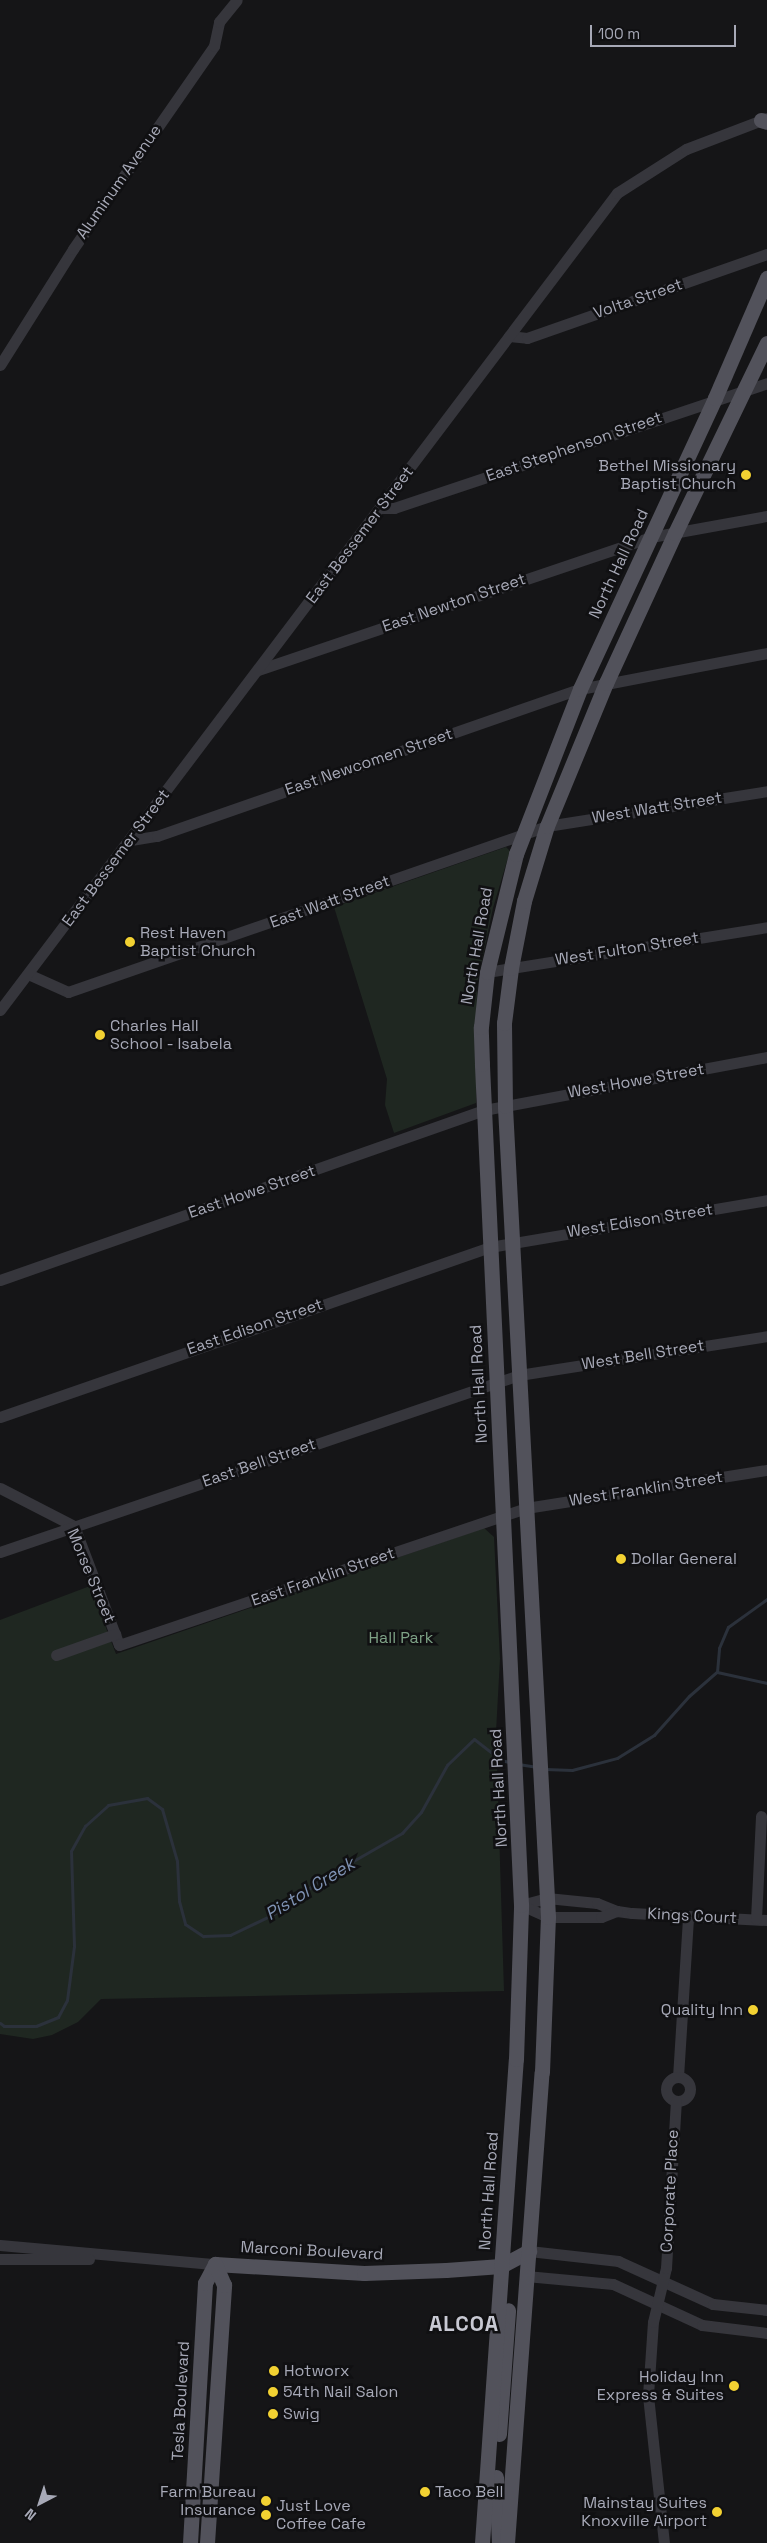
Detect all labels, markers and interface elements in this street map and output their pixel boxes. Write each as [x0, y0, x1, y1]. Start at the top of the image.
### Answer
scale bar [592, 15, 738, 47]
text: 100 m [598, 24, 640, 43]
street label: Aluminum Avenue [72, 121, 166, 243]
street label: Volta Street [591, 275, 685, 323]
street label: East Stephenson Street [484, 408, 664, 486]
place label: Bethel Missionary Baptist Church [598, 456, 736, 494]
street label: East Bessemer Street [302, 463, 418, 607]
marker: Bethel Missionary Baptist Church [740, 469, 752, 481]
street label: North Hall Road [585, 506, 653, 622]
street label: East Newton Street [380, 569, 528, 637]
street label: East Newcomen Street [283, 724, 455, 800]
street label: East Bessemer Street [58, 786, 174, 930]
street label: West Watt Street [591, 788, 723, 828]
street label: East Watt Street [267, 871, 393, 933]
street label: North Hall Road [457, 886, 497, 1006]
place label: Rest Haven Baptist Church [140, 923, 256, 961]
street label: West Fulton Street [554, 928, 700, 970]
marker: Rest Haven Baptist Church [124, 936, 136, 948]
place label: Charles Hall School - Isabela [110, 1016, 233, 1054]
marker: Charles Hall School - Isabela [94, 1029, 106, 1041]
street label: West Howe Street [566, 1060, 706, 1102]
street label: East Howe Street [186, 1161, 318, 1223]
street label: West Edison Street [566, 1200, 714, 1242]
street label: East Edison Street [185, 1295, 325, 1359]
street label: North Hall Road [466, 1324, 492, 1444]
street label: West Bell Street [580, 1336, 706, 1374]
street label: East Bell Street [200, 1435, 318, 1491]
street label: West Franklin Street [568, 1467, 724, 1511]
street label: Morse Street [63, 1526, 119, 1626]
street label: East Franklin Street [249, 1543, 397, 1611]
place label: Dollar General [631, 1549, 737, 1569]
marker: Dollar General [615, 1553, 627, 1565]
park label: Hall Park [369, 1628, 433, 1648]
street label: North Hall Road [486, 1728, 512, 1848]
water label: Pistol Creek [261, 1853, 359, 1925]
street label: Kings Court [647, 1904, 737, 1928]
place label: Quality Inn [661, 2000, 743, 2020]
marker: Quality Inn [747, 2004, 759, 2016]
street label: Corporate Place [657, 2129, 683, 2253]
street label: North Hall Road [475, 2131, 503, 2251]
street label: Marconi Boulevard [240, 2238, 384, 2264]
district label: ALCOA [428, 2311, 500, 2337]
street label: Tesla Boulevard [168, 2341, 194, 2461]
place label: Hotworx [284, 2361, 349, 2381]
marker: Hotworx [268, 2365, 280, 2377]
place label: Holiday Inn Express & Suites [597, 2367, 724, 2405]
marker: Holiday Inn Express & Suites [728, 2380, 740, 2392]
place label: 54th Nail Salon [283, 2382, 398, 2402]
marker: 54th Nail Salon [267, 2386, 279, 2398]
place label: Swig [283, 2404, 320, 2424]
marker: Swig [267, 2408, 279, 2420]
north arrow [15, 2478, 65, 2528]
place label: Farm Bureau Insurance [160, 2482, 256, 2520]
place label: Taco Bell [435, 2482, 503, 2502]
marker: Taco Bell [419, 2486, 431, 2498]
place label: Mainstay Suites Knoxville Airport [581, 2493, 707, 2531]
marker: Farm Bureau Insurance [260, 2495, 272, 2507]
place label: Just Love Coffee Cafe [276, 2496, 366, 2534]
text: N [21, 2505, 40, 2524]
marker: Mainstay Suites Knoxville Airport [711, 2506, 723, 2518]
marker: Just Love Coffee Cafe [260, 2509, 272, 2521]

